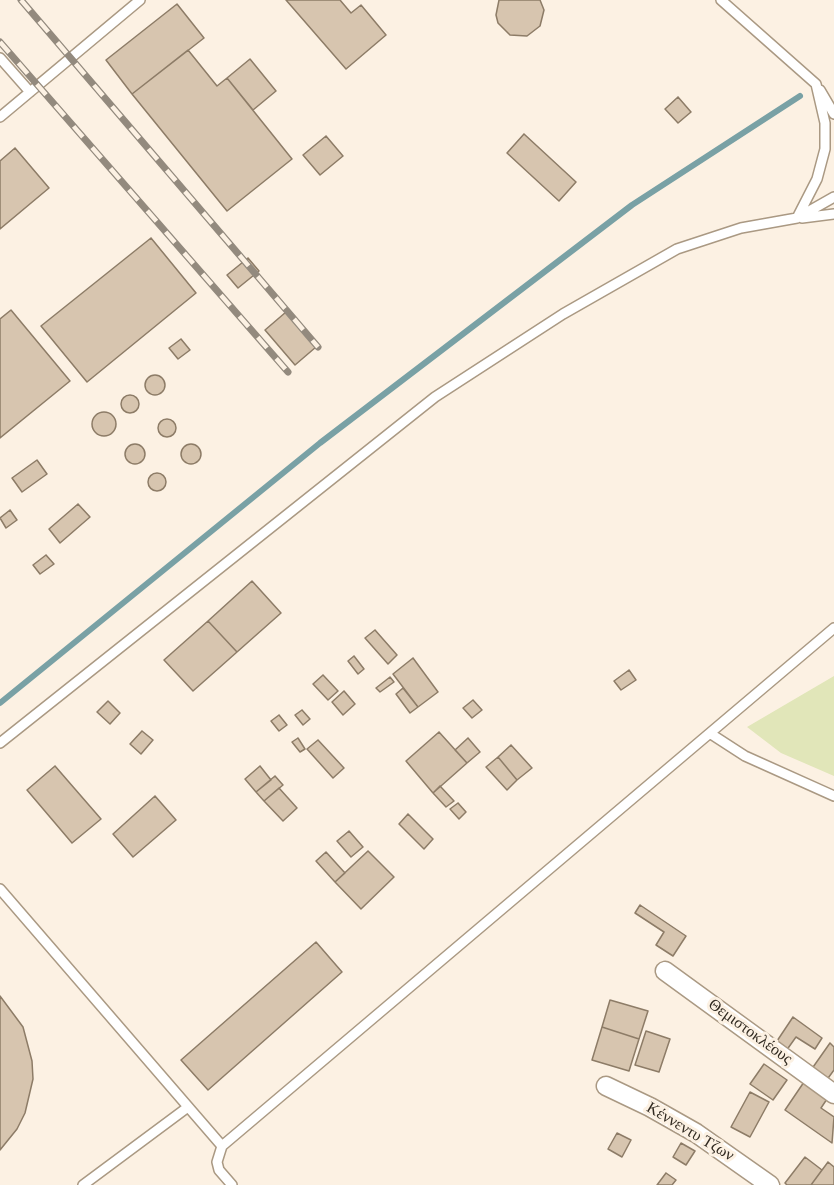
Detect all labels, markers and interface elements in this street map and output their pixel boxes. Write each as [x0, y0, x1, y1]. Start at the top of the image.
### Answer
street label: Θεμιστοκλέους [704, 995, 796, 1069]
street label: Κέννεντυ Τζων [643, 1098, 737, 1166]

